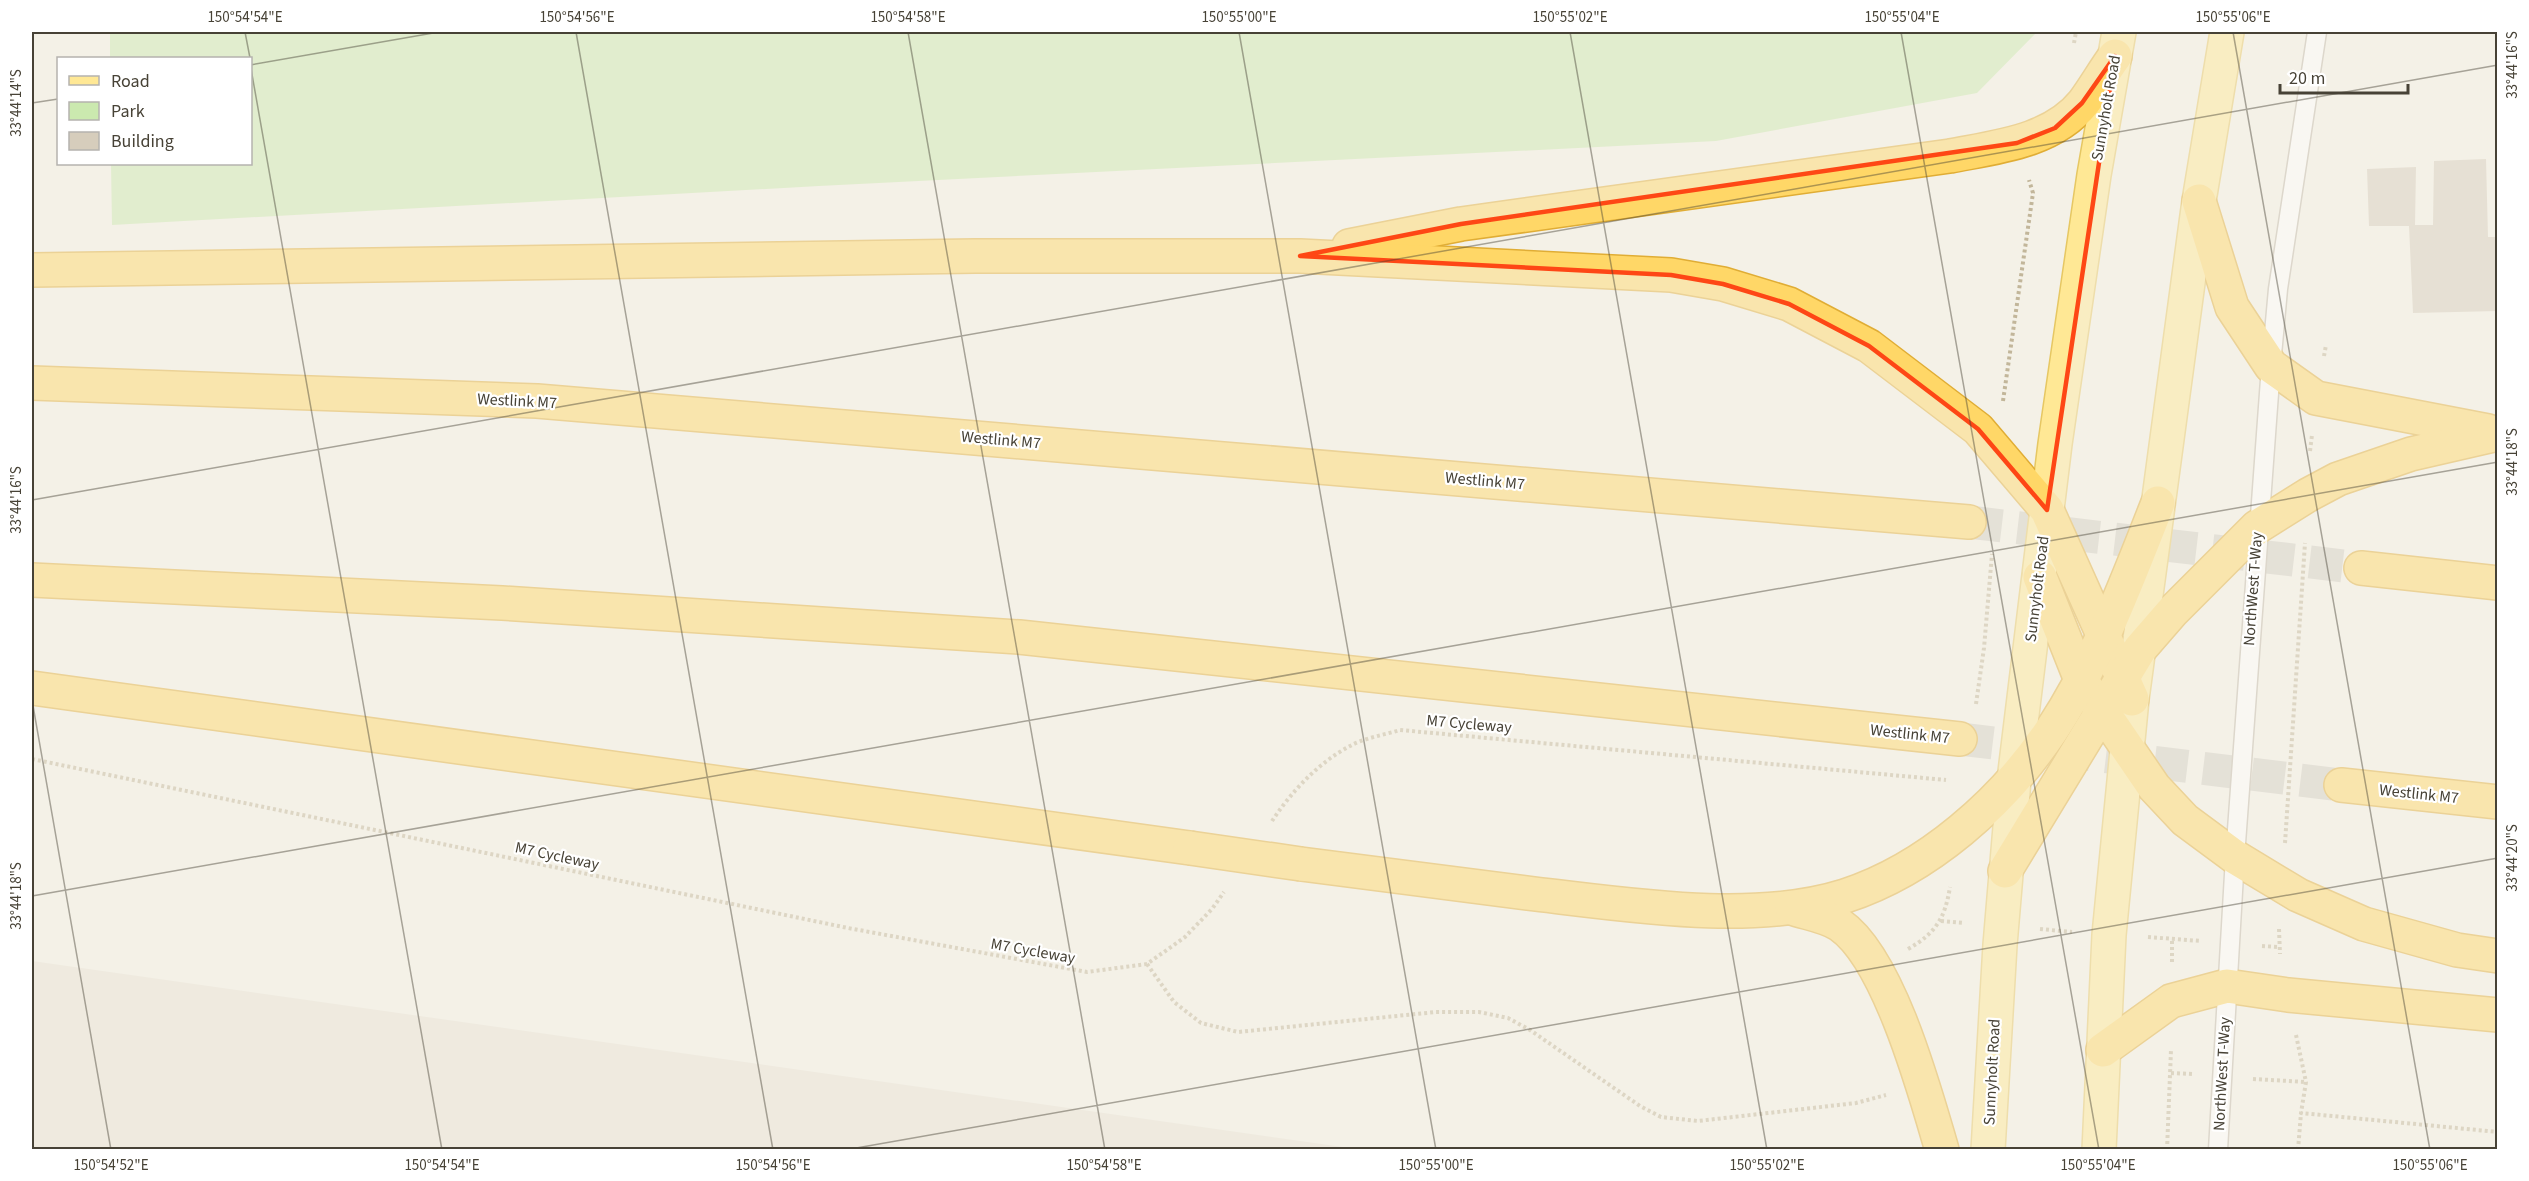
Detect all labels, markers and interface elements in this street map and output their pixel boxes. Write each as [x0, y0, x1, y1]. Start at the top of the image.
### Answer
text: 150°54'54"E [207, 7, 283, 28]
text: 150°54'56"E [539, 7, 615, 28]
text: 150°54'58"E [870, 7, 946, 28]
text: 150°55'00"E [1201, 7, 1277, 28]
text: 150°55'02"E [1532, 7, 1608, 28]
text: 150°55'04"E [1864, 7, 1940, 28]
text: 150°55'06"E [2195, 7, 2271, 28]
text: 33°44'16"S [2502, 31, 2523, 99]
street label: Sunnyholt Road [2086, 54, 2126, 162]
legend [57, 57, 252, 165]
scale bar [2280, 57, 2408, 95]
text: 20 m [2289, 66, 2325, 91]
text: 33°44'14"S [6, 69, 27, 137]
text: Road [111, 69, 150, 94]
text: Park [111, 99, 145, 124]
text: Building [111, 129, 174, 154]
street label: Westlink M7 [477, 388, 557, 414]
street label: Westlink M7 [960, 426, 1042, 454]
text: 33°44'18"S [2502, 428, 2523, 496]
text: 33°44'16"S [6, 466, 27, 534]
street label: Westlink M7 [1444, 467, 1526, 495]
street label: NorthWest T-Way [2238, 531, 2268, 647]
street label: Sunnyholt Road [2020, 535, 2054, 643]
street label: M7 Cycleway [1426, 709, 1513, 739]
street label: Westlink M7 [1869, 719, 1951, 749]
street label: Westlink M7 [2378, 779, 2460, 809]
text: 33°44'20"S [2502, 824, 2523, 892]
street label: M7 Cycleway [513, 836, 602, 876]
text: 33°44'18"S [6, 862, 27, 930]
street label: M7 Cycleway [989, 933, 1077, 969]
street label: NorthWest T-Way [2208, 1016, 2236, 1132]
street label: Sunnyholt Road [1978, 1018, 2006, 1126]
text: 150°54'52"E [73, 1155, 149, 1176]
text: 150°54'54"E [404, 1155, 480, 1176]
text: 150°54'56"E [735, 1155, 811, 1176]
text: 150°54'58"E [1066, 1155, 1142, 1176]
text: 150°55'00"E [1398, 1155, 1474, 1176]
text: 150°55'02"E [1729, 1155, 1805, 1176]
text: 150°55'04"E [2060, 1155, 2136, 1176]
text: 150°55'06"E [2392, 1155, 2468, 1176]

